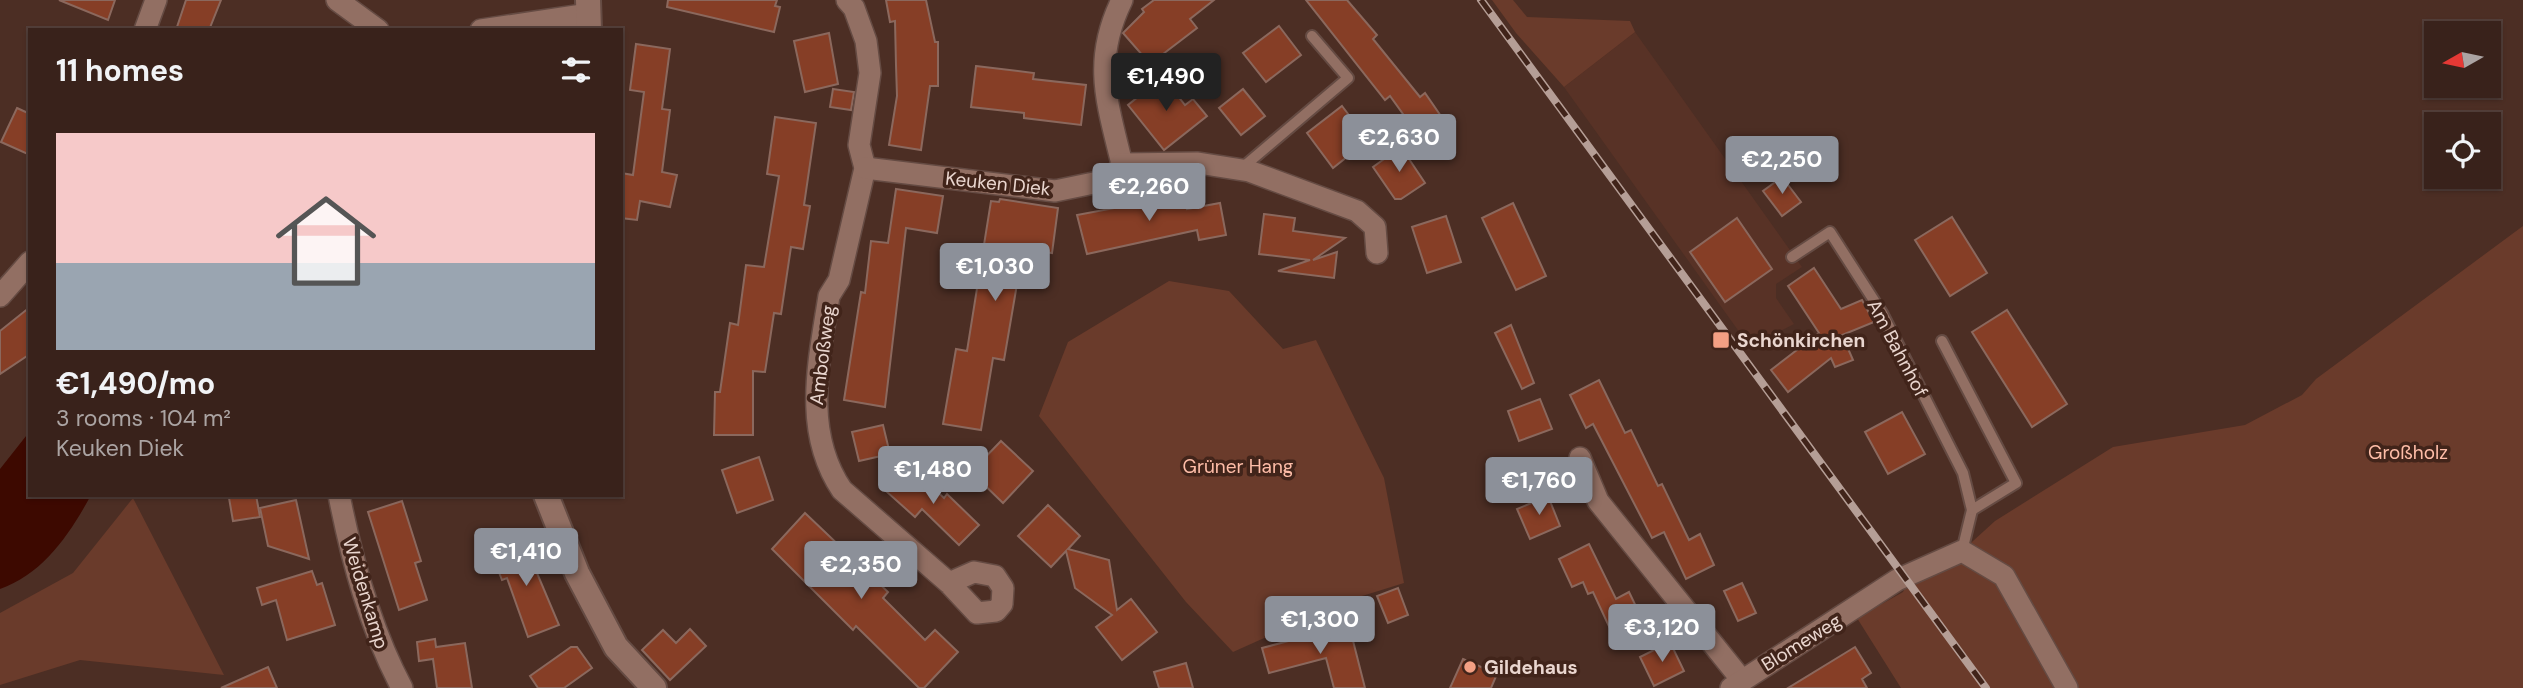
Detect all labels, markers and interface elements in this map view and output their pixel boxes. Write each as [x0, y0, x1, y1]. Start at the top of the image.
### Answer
north arrow [2424, 21, 2501, 98]
map controls [2424, 21, 2501, 189]
text: 11 homes [56, 51, 184, 90]
icon: filters [557, 51, 595, 89]
pin: €1,490 [1109, 54, 1223, 113]
text: €1,490 [1127, 61, 1205, 91]
button: locate [2424, 112, 2501, 189]
pin: €2,630 [1342, 114, 1456, 174]
text: €2,630 [1358, 122, 1440, 152]
pin: €2,250 [1725, 136, 1839, 196]
text: €2,250 [1742, 144, 1822, 174]
pin: €2,260 [1092, 164, 1206, 223]
street label: Keuken Diek [944, 166, 1052, 202]
text: €2,260 [1108, 171, 1190, 201]
icon: home [263, 178, 389, 304]
pin: €1,030 [938, 244, 1052, 303]
text: €1,030 [956, 251, 1034, 281]
street label: Am Bahnhof [1861, 295, 1934, 401]
street label: Amboßweg [804, 303, 841, 407]
place label: Schönkirchen [1737, 328, 1865, 353]
marker: Schönkirchen [1711, 330, 1731, 350]
text: €1,490/mo [56, 364, 215, 403]
text: 3 rooms · 104 m² [56, 403, 231, 433]
text: Keuken Diek [56, 433, 184, 463]
park label: Großholz [2368, 440, 2448, 465]
pin: €1,480 [876, 447, 990, 506]
text: €1,480 [894, 454, 972, 484]
park label: Grüner Hang [1183, 454, 1294, 479]
pin: €1,760 [1482, 458, 1596, 517]
text: €1,760 [1501, 465, 1577, 495]
pin: €1,410 [469, 528, 583, 588]
street label: Weidenkamp [337, 534, 394, 652]
text: €1,410 [490, 536, 562, 566]
pin: €2,350 [804, 542, 918, 601]
text: €2,350 [820, 549, 902, 579]
pin: €1,300 [1263, 596, 1377, 656]
text: €1,300 [1281, 604, 1359, 634]
pin: €3,120 [1605, 604, 1719, 664]
street label: Blomeweg [1757, 608, 1846, 677]
text: €3,120 [1624, 612, 1700, 642]
place label: Gildehaus [1484, 655, 1578, 680]
marker: Gildehaus [1462, 659, 1478, 675]

